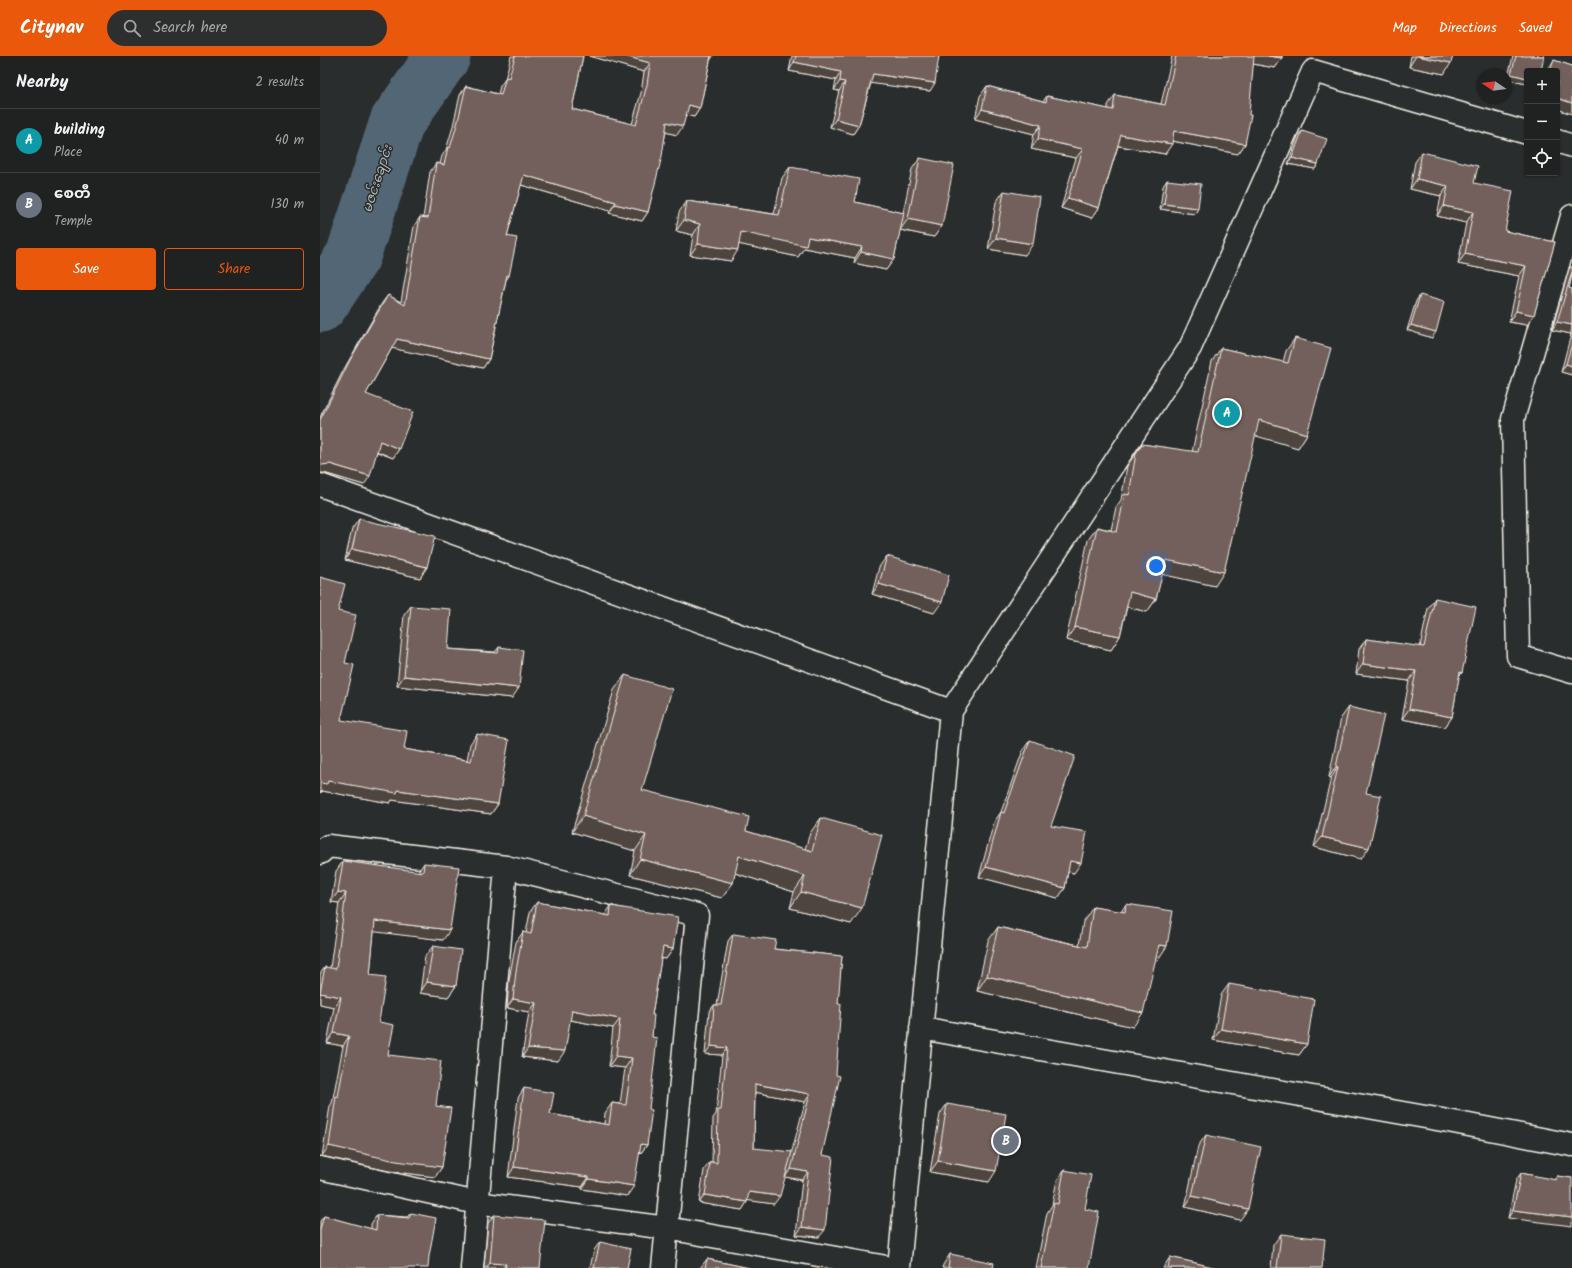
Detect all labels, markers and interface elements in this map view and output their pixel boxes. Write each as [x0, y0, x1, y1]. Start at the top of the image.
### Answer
search box [107, 10, 387, 46]
text: Citynav [20, 13, 83, 43]
text: Search here [153, 16, 227, 40]
icon: search [121, 17, 143, 39]
text: Map [1392, 17, 1417, 39]
text: Directions [1439, 17, 1497, 39]
text: Saved [1519, 17, 1552, 39]
north arrow [1476, 68, 1512, 104]
map controls [1524, 68, 1560, 176]
button: + [1524, 68, 1560, 104]
text: Nearby [16, 69, 68, 96]
text: 2 results [256, 72, 304, 93]
button: − [1524, 104, 1560, 140]
text: building [54, 118, 105, 142]
text: A [25, 130, 33, 151]
text: 40 m [275, 130, 304, 151]
button: locate [1524, 140, 1560, 176]
water label: မဇင်းချောင်း [357, 141, 399, 215]
text: Place [54, 142, 82, 163]
text: စေတီ [54, 182, 91, 206]
text: B [25, 194, 33, 215]
text: 130 m [270, 194, 304, 215]
text: Temple [54, 211, 92, 232]
button: Save [16, 248, 156, 290]
button: Share [164, 248, 304, 290]
pin: A [1214, 398, 1240, 428]
your location [1146, 556, 1166, 576]
pin: B [993, 1126, 1019, 1156]

